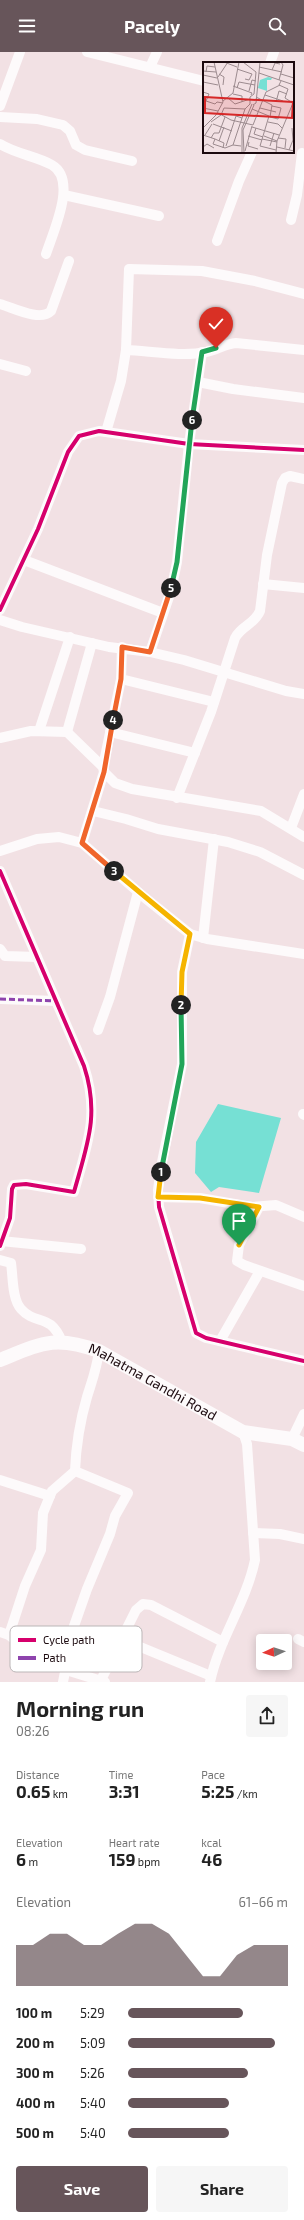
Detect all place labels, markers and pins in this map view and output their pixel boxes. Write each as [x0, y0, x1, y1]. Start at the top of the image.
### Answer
pin [199, 307, 233, 348]
pin: 6 [182, 410, 202, 430]
pin: 5 [161, 578, 181, 598]
pin: 4 [103, 710, 123, 730]
pin: 3 [104, 861, 124, 881]
pin: 2 [171, 995, 191, 1015]
pin: 1 [151, 1162, 171, 1182]
pin [222, 1204, 256, 1245]

